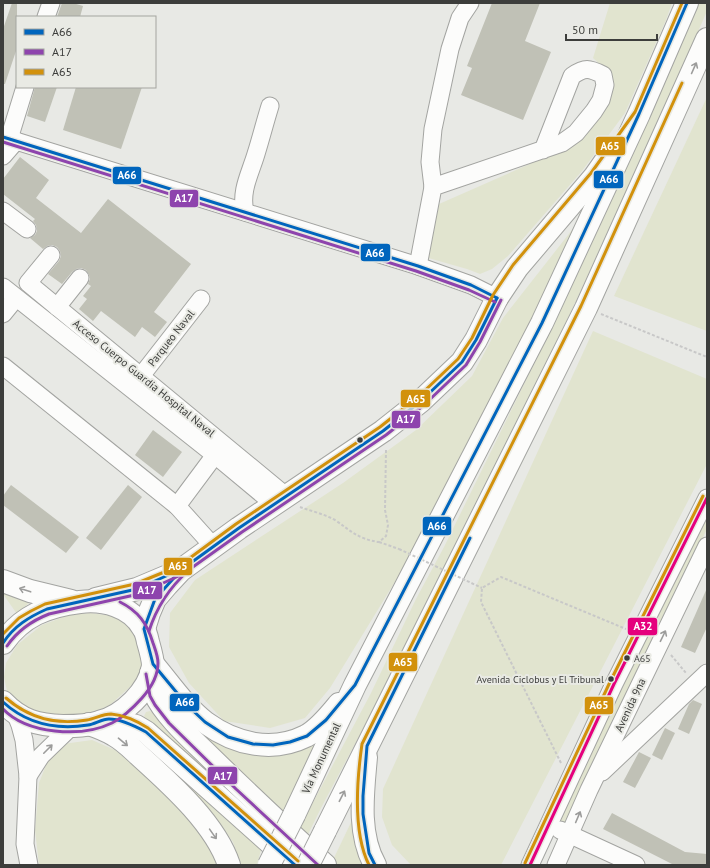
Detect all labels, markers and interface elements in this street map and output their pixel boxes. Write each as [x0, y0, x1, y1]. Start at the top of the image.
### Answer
legend [16, 16, 156, 88]
scale bar [566, 16, 657, 42]
text: 50 m [572, 22, 598, 37]
text: A66 [52, 24, 72, 39]
text: A17 [52, 44, 72, 59]
one-way arrow [691, 62, 698, 74]
text: A65 [52, 64, 72, 79]
line badge: A65 [595, 136, 626, 156]
text: A65 [600, 139, 620, 153]
line badge: A66 [112, 166, 142, 185]
text: A66 [117, 168, 137, 182]
line badge: A66 [593, 170, 624, 189]
text: A66 [599, 172, 619, 186]
line badge: A17 [169, 189, 199, 208]
text: A17 [174, 191, 194, 205]
line badge: A66 [360, 243, 391, 262]
text: A66 [365, 246, 385, 260]
street label: Parqueo Naval [145, 306, 198, 369]
street label: Acceso Cuerpo Guardia Hospital Naval [70, 316, 219, 440]
line badge: A65 [400, 389, 431, 408]
text: A65 [406, 392, 426, 406]
line badge: A17 [391, 410, 421, 429]
text: A17 [396, 412, 416, 426]
unlabelled marker [355, 435, 365, 445]
line badge: A66 [422, 516, 452, 536]
text: A66 [427, 519, 447, 533]
line badge: A65 [163, 557, 193, 576]
text: A65 [168, 559, 188, 573]
line badge: A17 [132, 581, 163, 600]
text: A17 [137, 583, 157, 597]
one-way arrow [19, 586, 32, 593]
line badge: A32 [627, 617, 658, 636]
text: A32 [633, 619, 653, 633]
one-way arrow [660, 630, 667, 642]
line badge: A65 [388, 652, 418, 672]
place label: A65 [634, 652, 651, 665]
marker: A65 [622, 653, 632, 663]
text: A65 [393, 655, 413, 669]
place label: Avenida Ciclobus y El Tribunal [477, 673, 604, 686]
marker: Avenida Ciclobus y El Tribunal [606, 674, 616, 684]
street label: Avenida 9na [611, 676, 649, 734]
line badge: A66 [169, 693, 200, 712]
text: A66 [175, 695, 195, 709]
line badge: A65 [584, 696, 614, 715]
text: A65 [589, 698, 609, 712]
street label: Vía Monumental [298, 720, 344, 797]
one-way arrow [118, 737, 128, 746]
one-way arrow [43, 744, 53, 754]
line badge: A17 [207, 766, 238, 785]
text: A17 [213, 769, 233, 783]
one-way arrow [339, 790, 346, 802]
one-way arrow [575, 811, 582, 823]
one-way arrow [209, 829, 217, 840]

